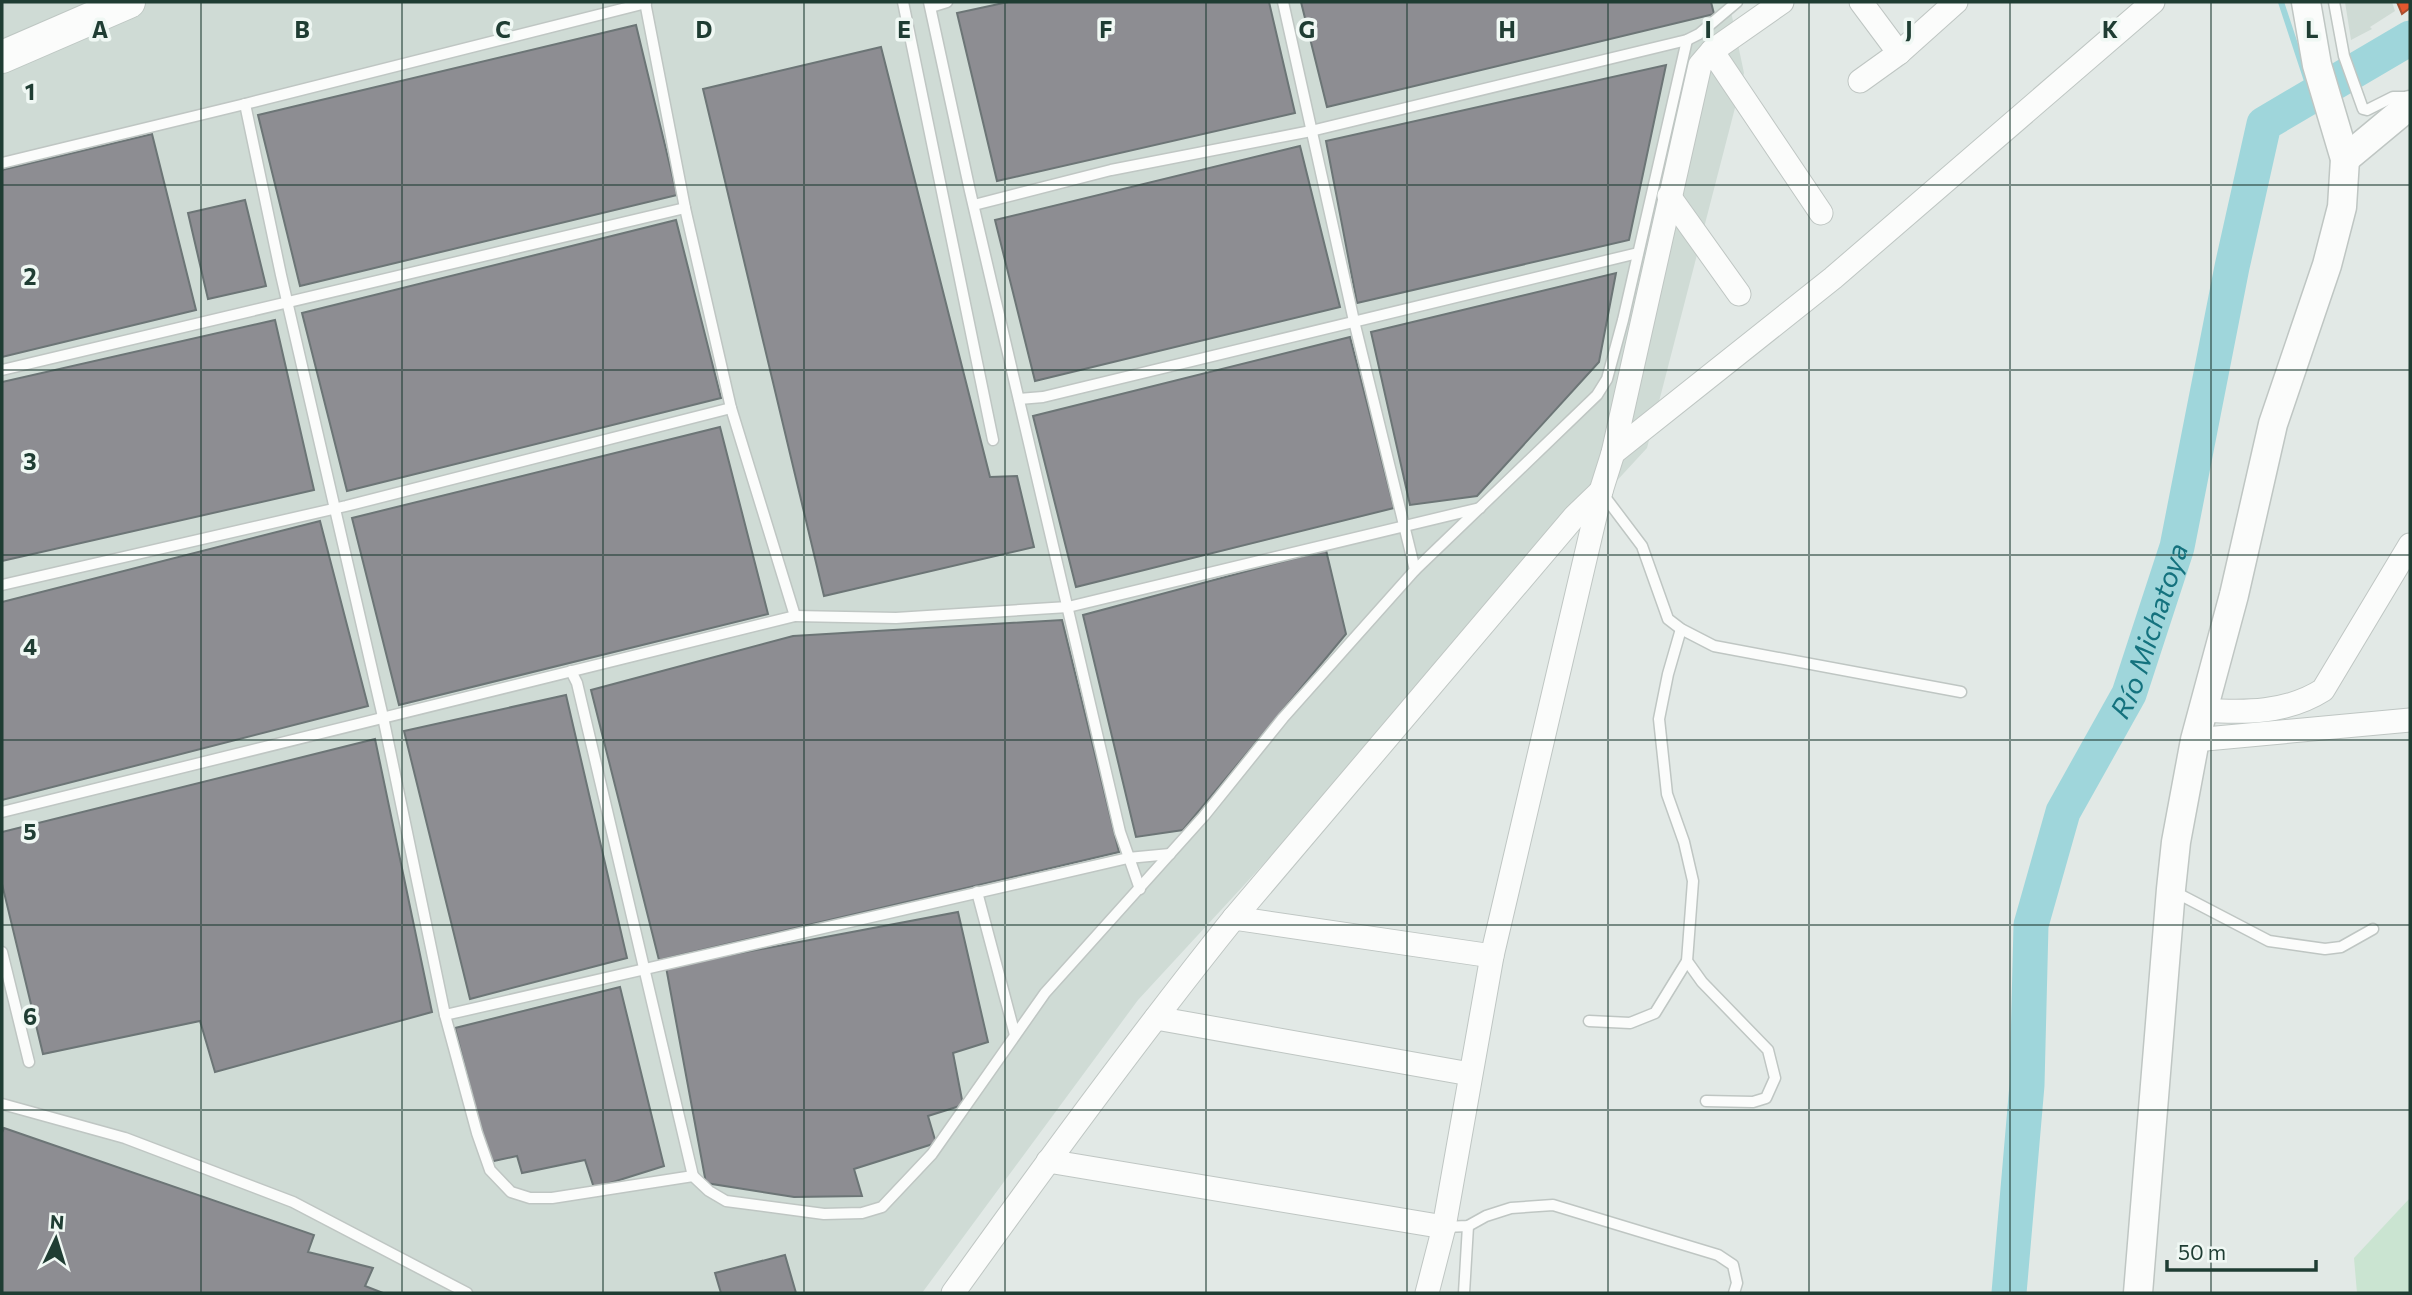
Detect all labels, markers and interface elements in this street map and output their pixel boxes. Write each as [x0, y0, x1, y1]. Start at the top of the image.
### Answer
text: A [92, 15, 109, 43]
text: B [294, 15, 310, 43]
text: C [495, 15, 511, 43]
text: D [696, 15, 713, 43]
text: E [897, 15, 911, 43]
text: F [1099, 15, 1113, 43]
text: G [1299, 15, 1315, 43]
text: H [1498, 15, 1516, 43]
text: I [1704, 15, 1712, 43]
text: J [1905, 15, 1913, 43]
text: K [2102, 15, 2118, 43]
text: L [2305, 15, 2319, 43]
text: 1 [25, 77, 35, 105]
text: 2 [23, 262, 37, 290]
text: 3 [23, 447, 37, 475]
water label: Río Michatoya [2102, 539, 2194, 724]
text: 4 [23, 632, 37, 660]
text: 5 [23, 817, 37, 845]
text: 6 [23, 1002, 37, 1030]
north arrow [21, 1204, 91, 1274]
text: N [49, 1210, 65, 1234]
scale bar [2167, 1228, 2316, 1272]
text: 50 m [2178, 1239, 2226, 1264]

